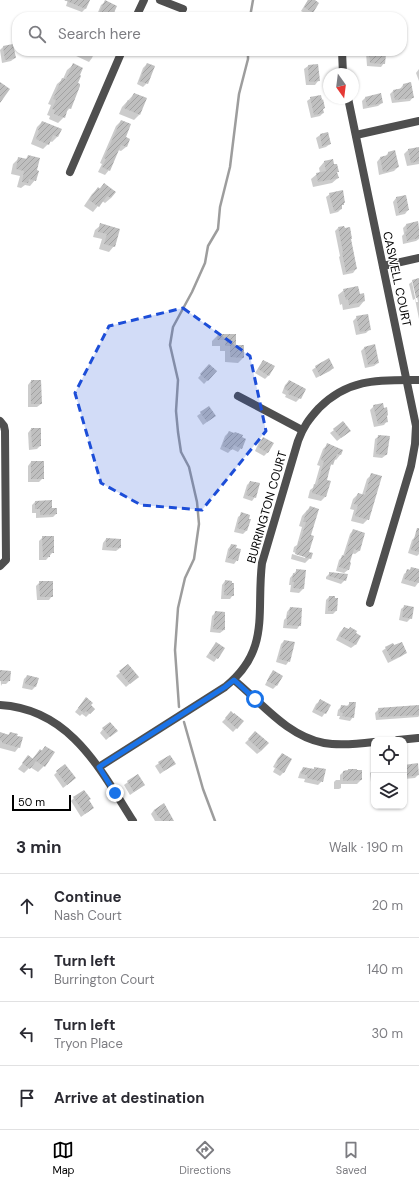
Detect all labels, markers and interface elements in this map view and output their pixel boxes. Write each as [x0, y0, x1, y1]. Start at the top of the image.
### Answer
search box [12, 12, 407, 56]
icon: search [26, 23, 48, 45]
text: Search here [58, 24, 141, 44]
north arrow [323, 68, 359, 104]
street label: CASWELL COURT [379, 230, 415, 328]
street label: BURRINGTON COURT [243, 449, 291, 565]
route start [246, 690, 264, 708]
map controls [371, 737, 407, 809]
button: locate [371, 737, 407, 773]
button: layers [371, 773, 407, 809]
route end [106, 784, 124, 802]
scale bar [12, 793, 71, 812]
text: 50 m [18, 795, 45, 809]
text: 3 min [16, 836, 61, 858]
text: Walk · 190 m [329, 839, 403, 856]
text: Continue [54, 887, 122, 907]
icon: ahead [16, 895, 38, 917]
text: 20 m [372, 897, 403, 914]
text: Nash Court [54, 907, 122, 924]
text: Turn left [54, 951, 115, 971]
icon: left [16, 959, 38, 981]
text: 140 m [367, 961, 403, 978]
text: Burrington Court [54, 971, 155, 988]
text: Turn left [54, 1015, 115, 1035]
icon: left [16, 1023, 38, 1045]
text: 30 m [371, 1025, 403, 1042]
text: Tryon Place [54, 1035, 123, 1052]
icon: arrive [16, 1087, 38, 1109]
text: Arrive at destination [54, 1088, 205, 1108]
tab: Map [52, 1139, 75, 1177]
tab: Directions [179, 1139, 231, 1177]
tab: Saved [336, 1139, 367, 1177]

